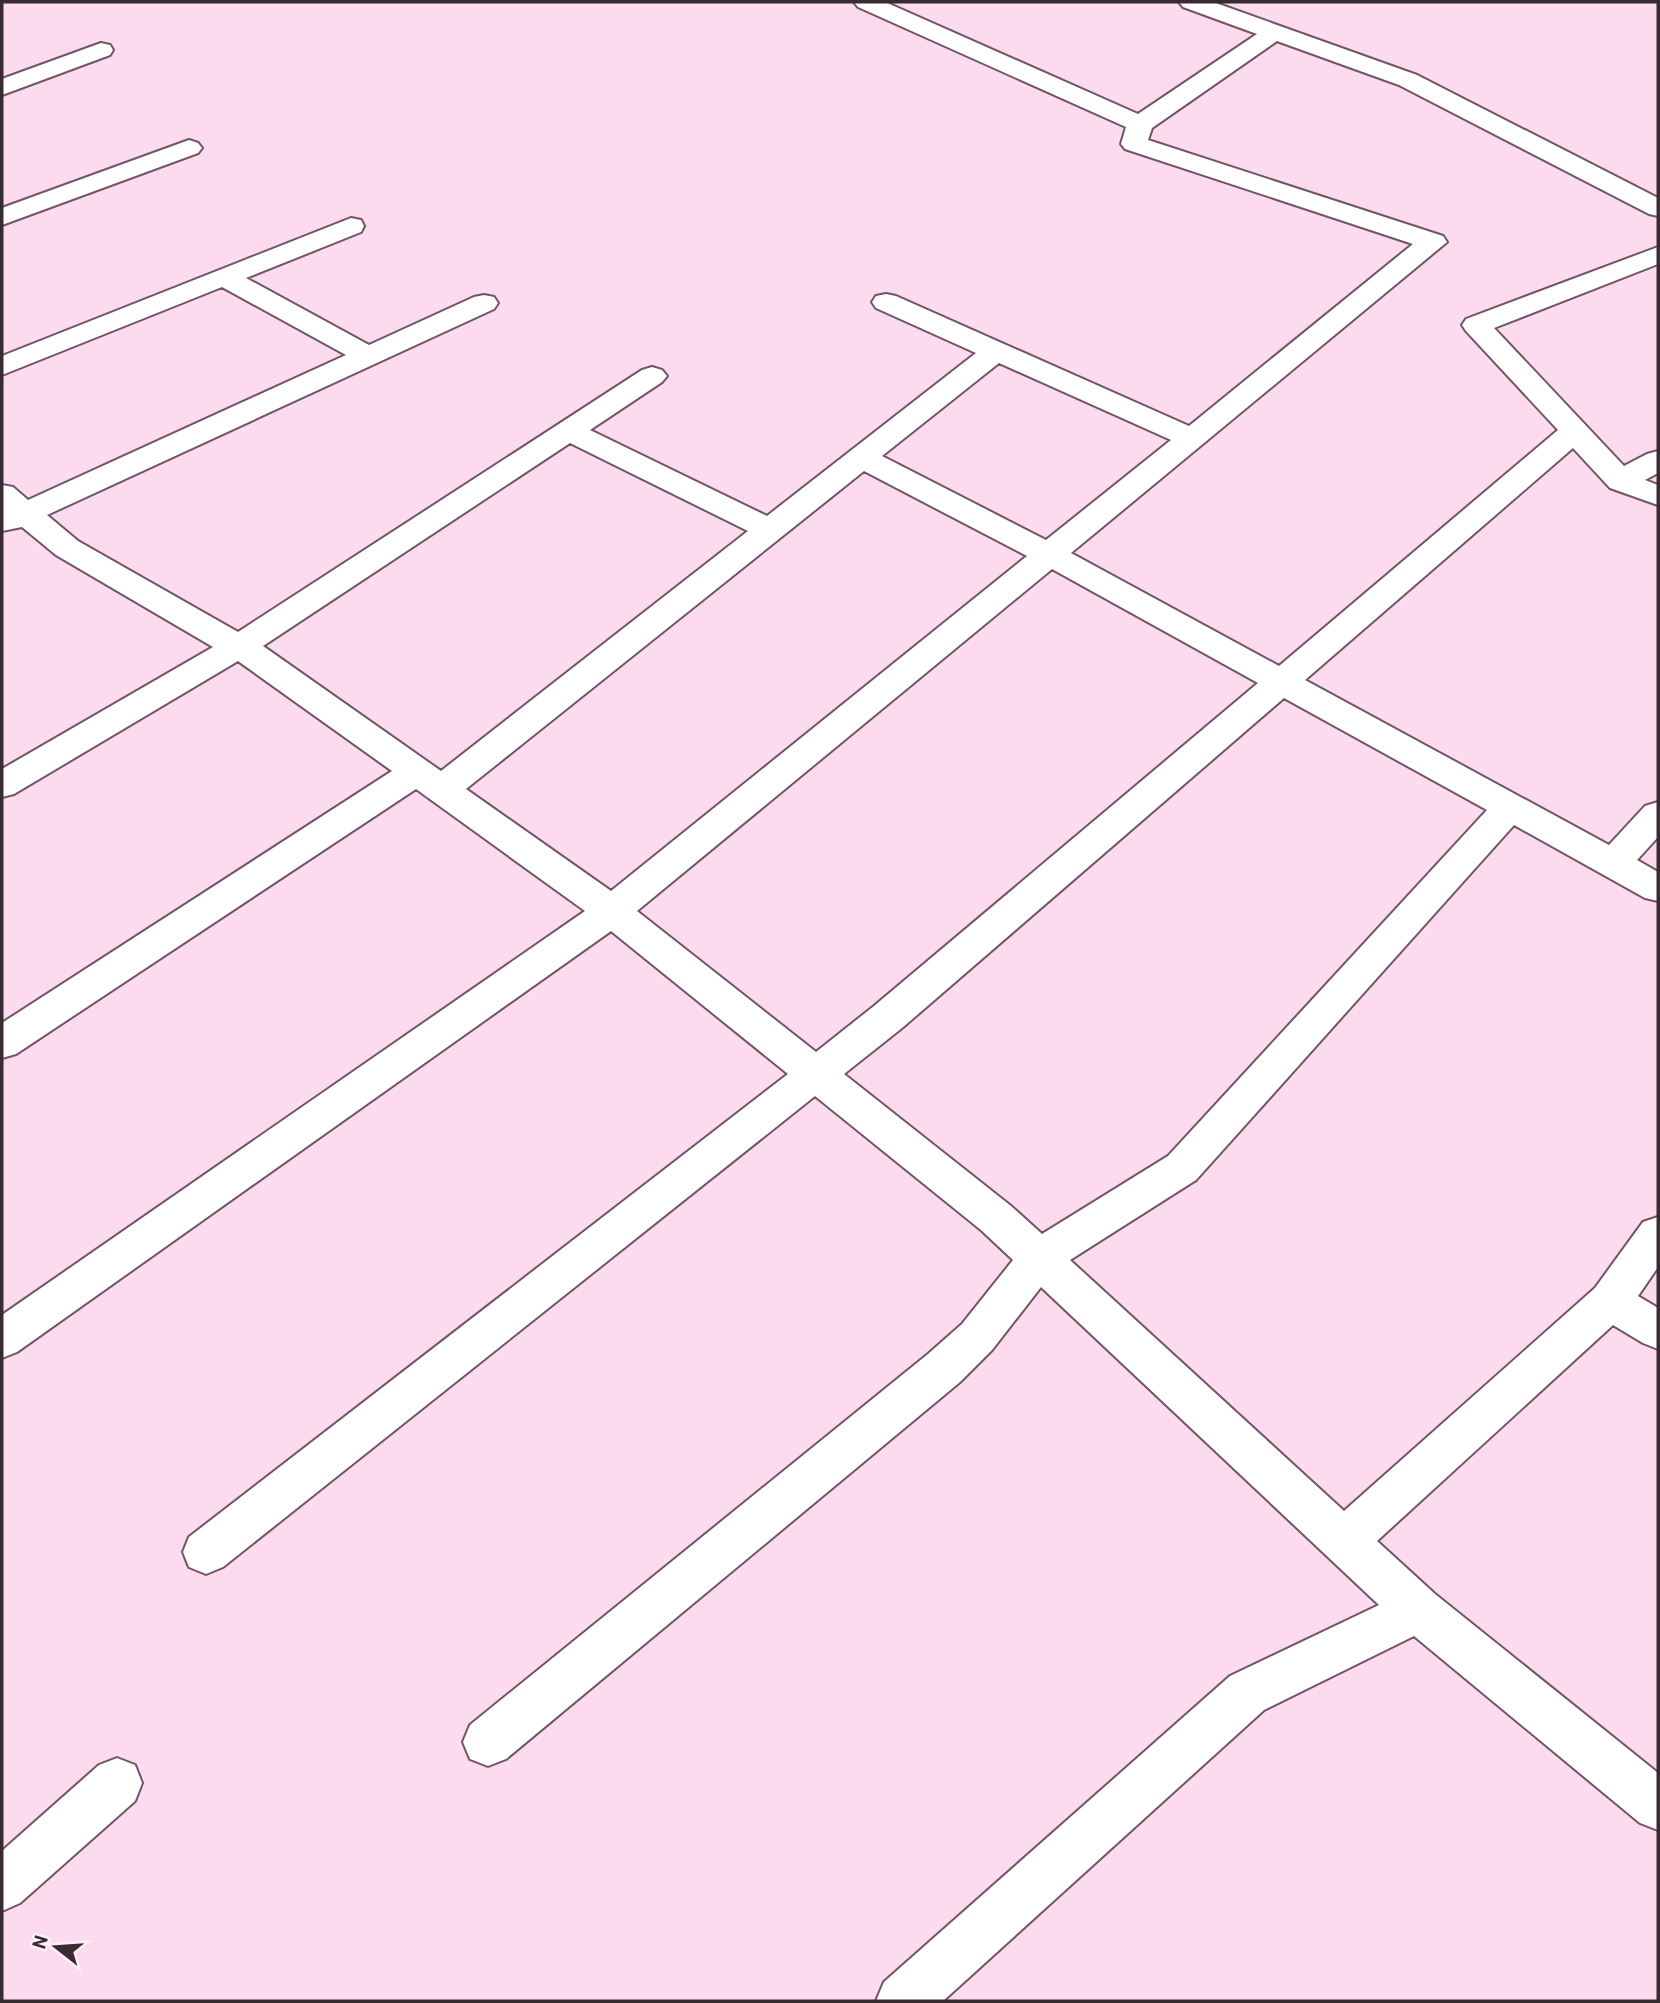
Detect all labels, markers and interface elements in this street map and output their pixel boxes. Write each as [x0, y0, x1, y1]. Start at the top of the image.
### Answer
north arrow [21, 1912, 91, 1982]
text: N [26, 1932, 52, 1951]

